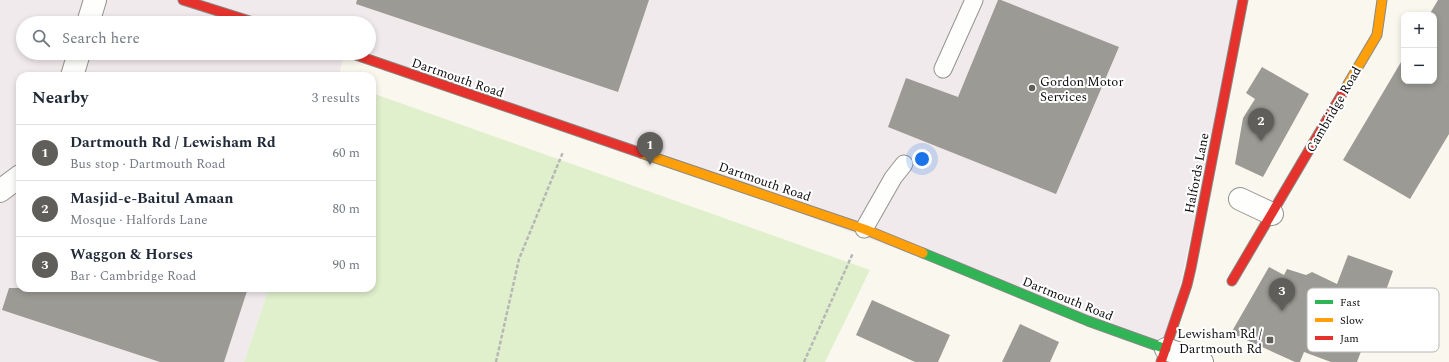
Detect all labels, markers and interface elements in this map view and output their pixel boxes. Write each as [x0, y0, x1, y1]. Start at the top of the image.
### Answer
map controls [1401, 12, 1437, 84]
button: + [1401, 12, 1437, 48]
search box [16, 16, 376, 60]
icon: search [30, 27, 52, 49]
text: Search here [62, 27, 140, 50]
button: − [1401, 48, 1437, 84]
street label: Dartmouth Road [409, 53, 507, 103]
street label: Cambridge Road [1301, 63, 1367, 156]
place label: Gordon Motor Services [1040, 72, 1124, 107]
marker: Gordon Motor Services [1027, 83, 1037, 93]
text: Nearby [32, 85, 88, 111]
text: 3 results [312, 88, 360, 108]
pin: 2 [1248, 108, 1274, 141]
text: Dartmouth Rd / Lewisham Rd [70, 131, 276, 154]
street label: Halfords Lane [1179, 131, 1215, 215]
pin: 1 [637, 132, 663, 165]
text: 1 [41, 143, 49, 163]
text: 60 m [333, 143, 360, 163]
your location [912, 149, 932, 169]
text: Bus stop · Dartmouth Road [70, 154, 225, 174]
street label: Dartmouth Road [716, 157, 814, 207]
text: Masjid-e-Baitul Amaan [70, 187, 234, 210]
text: 2 [41, 199, 49, 219]
text: 80 m [333, 199, 360, 219]
text: Mosque · Halfords Lane [70, 210, 208, 230]
text: Waggon & Horses [70, 243, 193, 266]
text: 3 [41, 255, 49, 275]
text: 90 m [333, 255, 360, 275]
text: Bar · Cambridge Road [70, 266, 196, 286]
street label: Dartmouth Road [1019, 272, 1116, 326]
pin: 3 [1269, 278, 1295, 311]
legend [1307, 288, 1439, 352]
text: Fast [1340, 294, 1361, 311]
text: Slow [1340, 312, 1364, 329]
place label: Lewisham Rd / Dartmouth Rd [1177, 324, 1263, 359]
text: Jam [1340, 330, 1359, 347]
marker: Lewisham Rd / Dartmouth Rd [1265, 335, 1275, 345]

